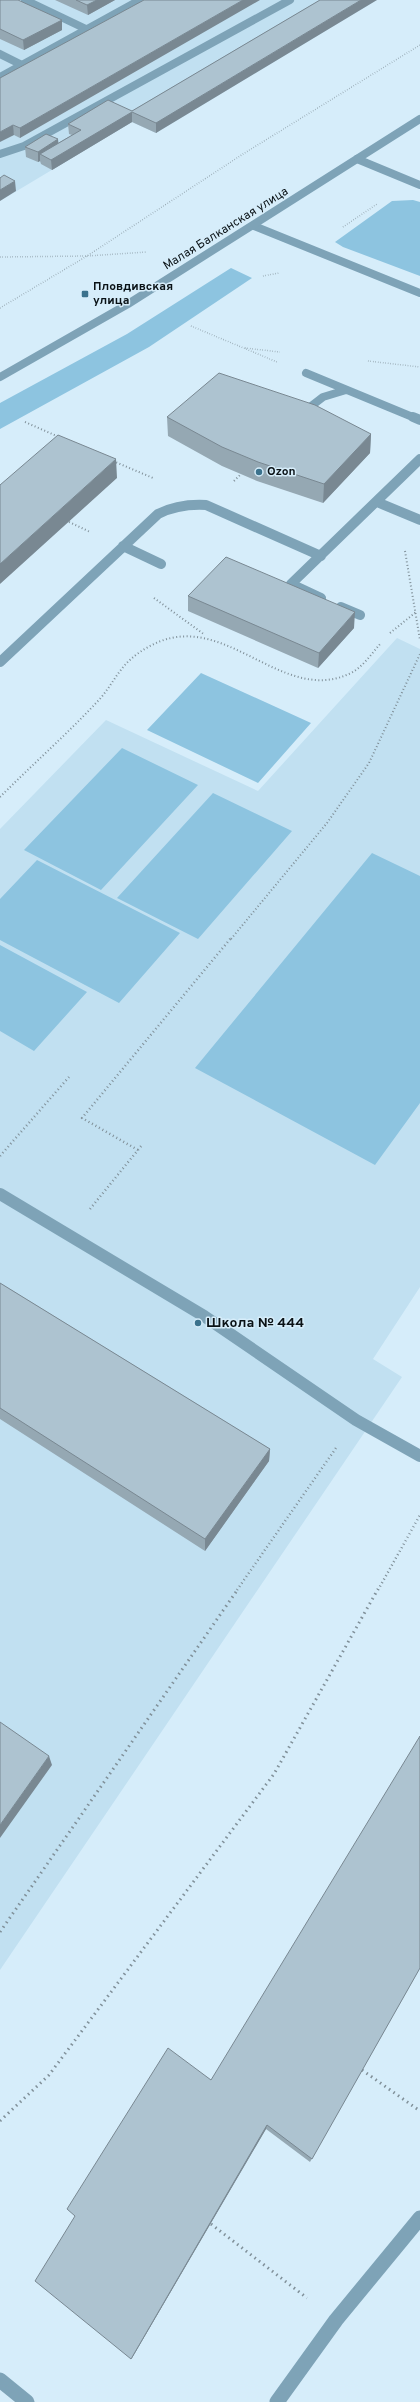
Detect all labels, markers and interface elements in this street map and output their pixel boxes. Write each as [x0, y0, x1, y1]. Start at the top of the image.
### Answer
street label: Малая Балканская улица [160, 184, 292, 274]
place label: Пловдивская улица [93, 279, 173, 309]
marker: Пловдивская улица [80, 289, 90, 299]
place label: Ozon [267, 464, 296, 480]
marker: Ozon [254, 467, 264, 477]
place label: Школа № 444 [206, 1315, 304, 1332]
marker: Школа № 444 [193, 1318, 203, 1328]

